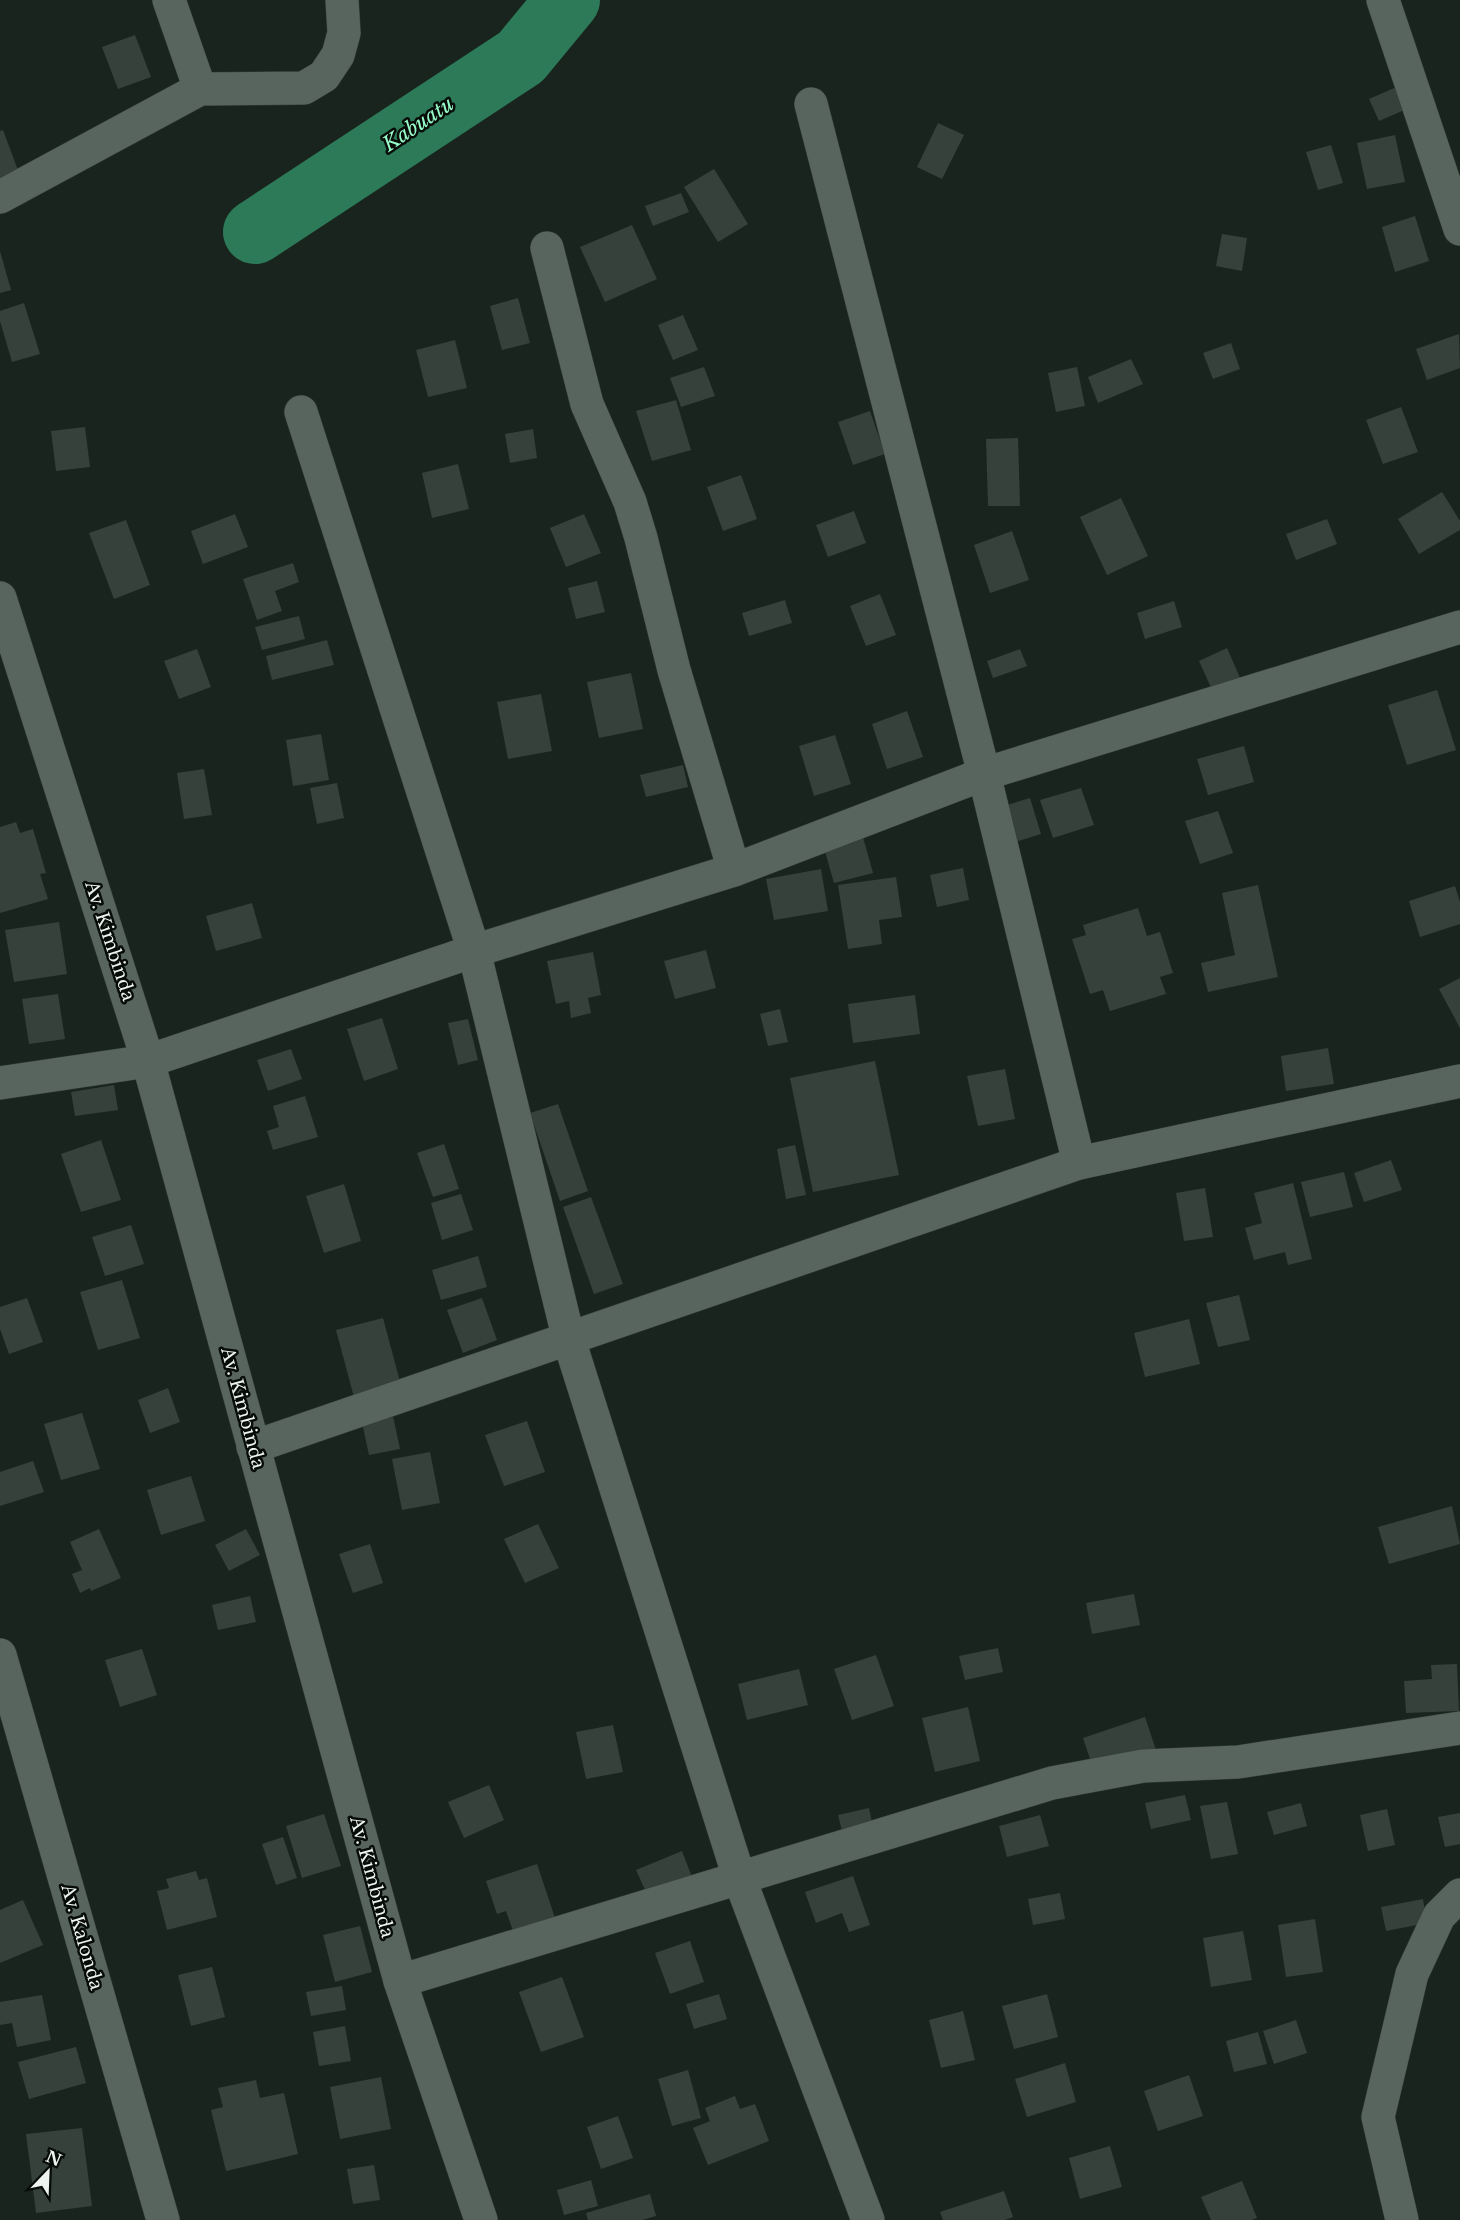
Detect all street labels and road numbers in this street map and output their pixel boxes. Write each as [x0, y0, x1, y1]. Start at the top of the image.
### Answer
street label: Av. Kimbinda [80, 877, 140, 1004]
street label: Av. Kimbinda [216, 1344, 270, 1471]
street label: Av. Kimbinda [345, 1813, 399, 1940]
street label: Av. Kalonda [56, 1881, 108, 1992]

